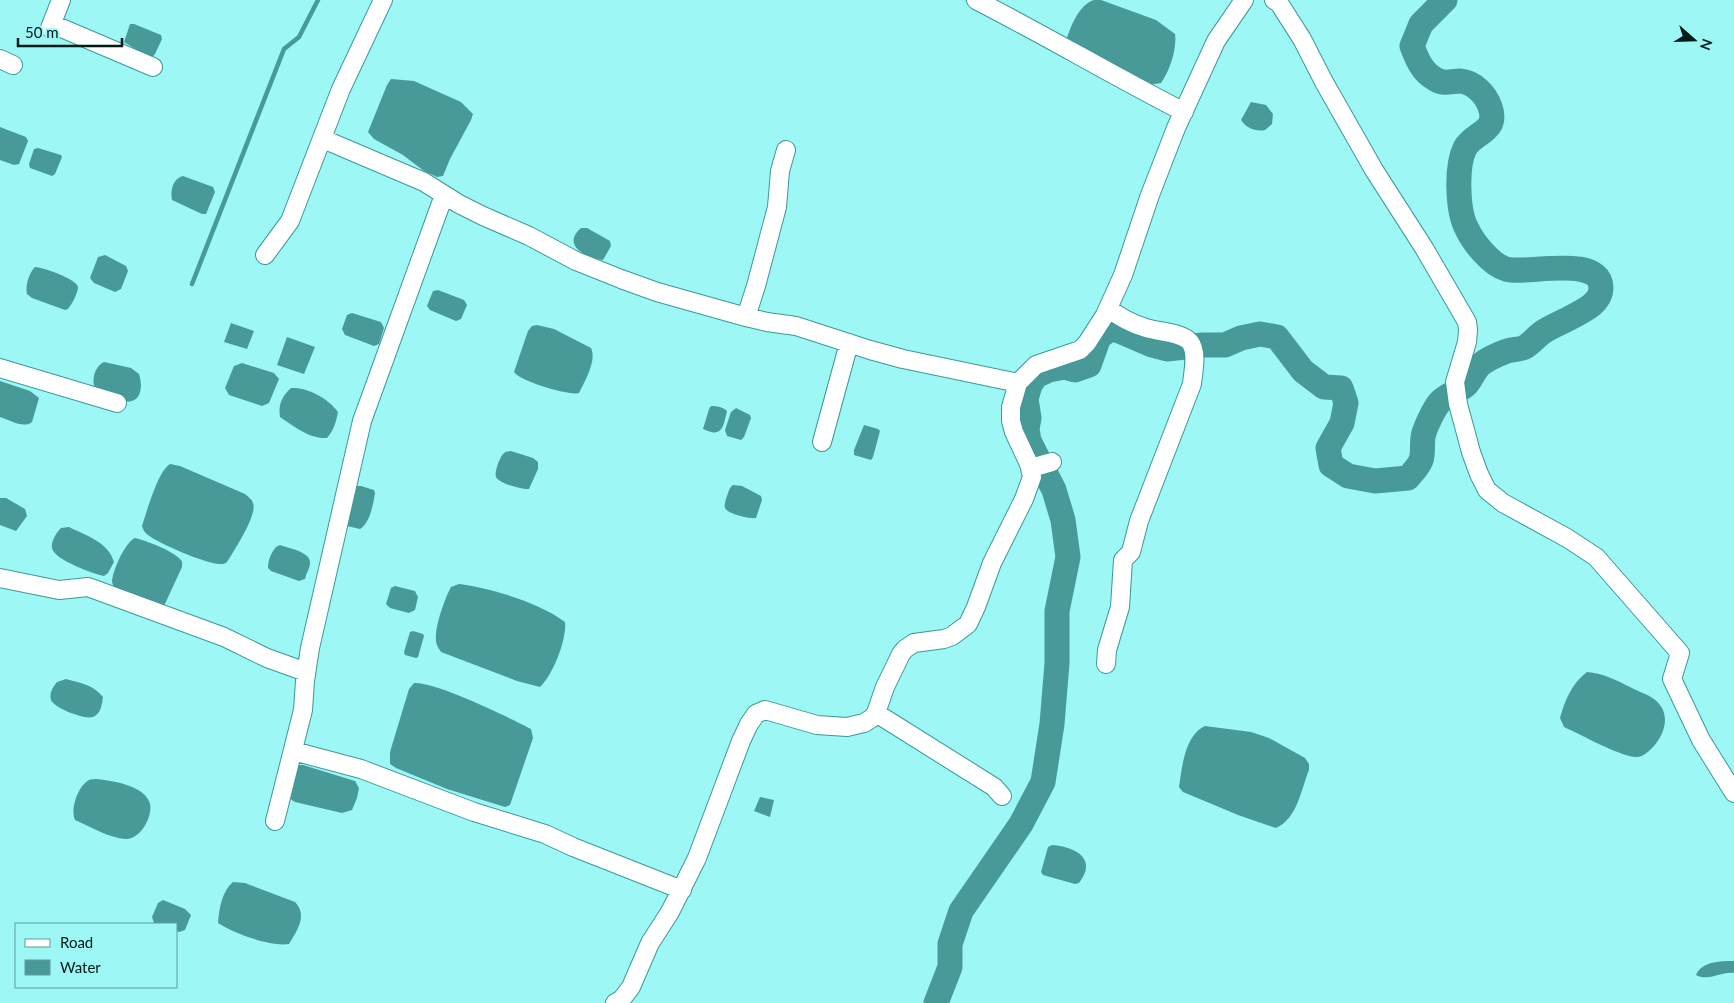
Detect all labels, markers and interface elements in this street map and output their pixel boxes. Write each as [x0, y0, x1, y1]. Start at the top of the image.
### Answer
scale bar [18, 15, 121, 47]
north arrow [1669, 15, 1719, 65]
text: 50 m [25, 23, 59, 41]
text: N [1697, 37, 1717, 53]
legend [15, 923, 178, 988]
text: Road [60, 933, 93, 951]
text: Water [60, 958, 101, 976]

